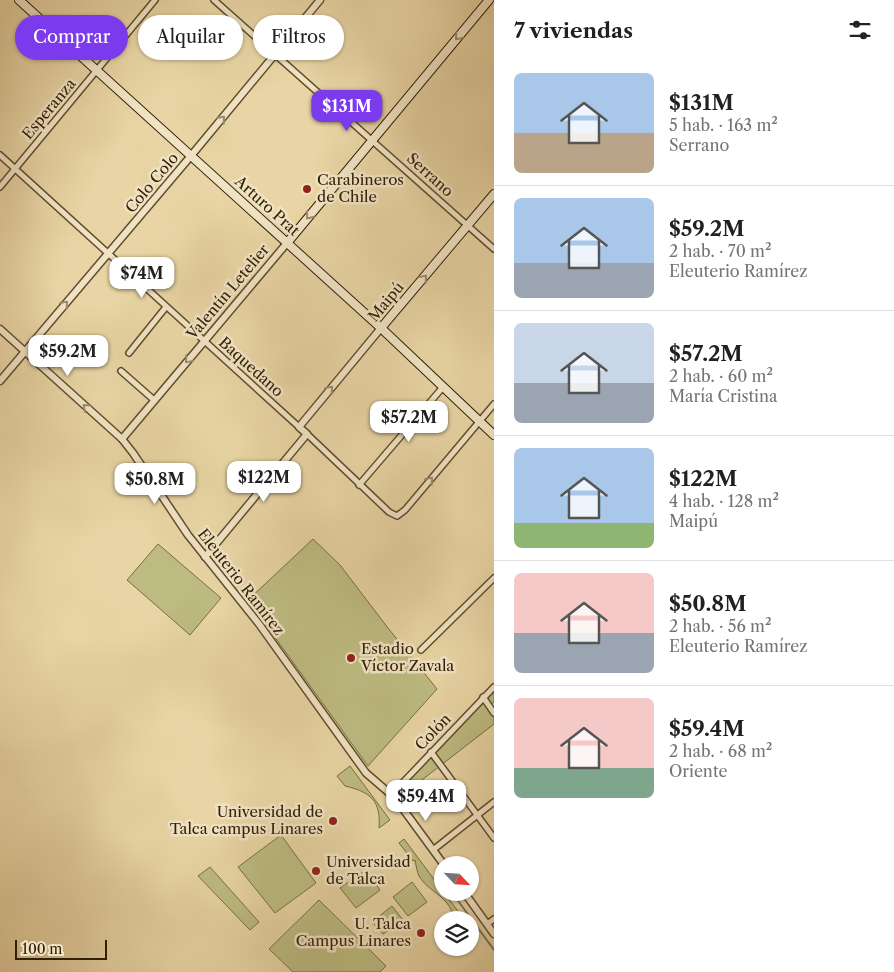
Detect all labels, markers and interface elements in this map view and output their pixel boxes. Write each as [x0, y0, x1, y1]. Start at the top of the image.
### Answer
chip: Comprar [15, 15, 128, 60]
chip: Alquilar [138, 15, 243, 60]
chip: Filtros [253, 15, 344, 60]
icon: filters [846, 16, 874, 44]
text: 7 viviendas [514, 18, 633, 43]
one-way arrow [454, 32, 463, 41]
street label: Esperanza [18, 74, 80, 143]
pin: $131M [312, 90, 382, 132]
text: $131M [669, 90, 734, 115]
icon: home [554, 93, 614, 153]
text: $131M [322, 96, 372, 116]
text: 5 hab. · 163 m² [669, 115, 778, 135]
one-way arrow [216, 116, 225, 125]
text: Serrano [669, 135, 729, 155]
street label: Colo Colo [121, 149, 182, 217]
street label: Serrano [403, 149, 458, 201]
place label: Carabineros de Chile [317, 170, 404, 206]
street label: Arturo Prat [230, 171, 304, 240]
marker: Carabineros de Chile [301, 183, 313, 195]
one-way arrow [306, 210, 314, 219]
text: $59.2M [669, 216, 745, 241]
icon: home [554, 218, 614, 278]
street label: Valentín Letelier [182, 240, 273, 344]
text: 2 hab. · 70 m² [669, 241, 772, 261]
pin: $74M [112, 256, 172, 299]
text: Eleuterio Ramírez [669, 261, 808, 281]
text: $74M [120, 263, 164, 283]
one-way arrow [418, 274, 427, 283]
street label: Maipú [364, 278, 408, 325]
one-way arrow [60, 300, 69, 309]
street label: Baquedano [215, 333, 288, 401]
pin: $59.2M [27, 334, 109, 377]
text: $59.2M [39, 341, 97, 361]
text: $57.2M [669, 341, 743, 366]
icon: home [554, 343, 614, 403]
one-way arrow [185, 354, 193, 363]
text: 2 hab. · 60 m² [669, 366, 773, 386]
one-way arrow [324, 386, 333, 395]
text: María Cristina [669, 386, 777, 406]
pin: $57.2M [368, 400, 450, 443]
one-way arrow [82, 404, 91, 413]
text: $57.2M [381, 407, 437, 427]
pin: $122M [229, 460, 299, 503]
pin: $50.8M [114, 462, 196, 505]
text: $122M [669, 466, 737, 491]
text: $122M [238, 467, 290, 487]
icon: home [554, 468, 614, 528]
text: $50.8M [125, 469, 185, 489]
one-way arrow [424, 477, 432, 486]
text: 4 hab. · 128 m² [669, 491, 779, 511]
text: Maipú [669, 511, 718, 531]
street label: Eleuterio Ramírez [194, 525, 289, 639]
text: $50.8M [669, 591, 747, 616]
icon: home [554, 593, 614, 653]
text: 2 hab. · 56 m² [669, 616, 772, 636]
text: Eleuterio Ramírez [669, 636, 808, 656]
place label: Estadio Víctor Zavala [360, 639, 454, 675]
marker: Estadio Víctor Zavala [345, 652, 357, 664]
street label: Colón [411, 709, 455, 754]
text: $59.4M [669, 716, 745, 741]
icon: home [554, 718, 614, 778]
text: 2 hab. · 68 m² [669, 741, 772, 761]
text: Oriente [669, 761, 728, 781]
pin: $59.4M [385, 780, 467, 822]
text: $59.4M [397, 786, 455, 806]
place label: Universidad de Talca campus Linares [170, 802, 323, 838]
marker: Universidad de Talca campus Linares [327, 815, 339, 827]
place label: Universidad de Talca [326, 852, 411, 888]
north arrow [434, 856, 479, 901]
map controls [434, 856, 479, 956]
marker: Universidad de Talca [310, 865, 322, 877]
button: layers [434, 911, 479, 956]
place label: U. Talca Campus Linares [296, 914, 411, 950]
marker: U. Talca Campus Linares [415, 927, 427, 939]
scale bar [15, 937, 108, 960]
text: 100 m [22, 940, 62, 958]

